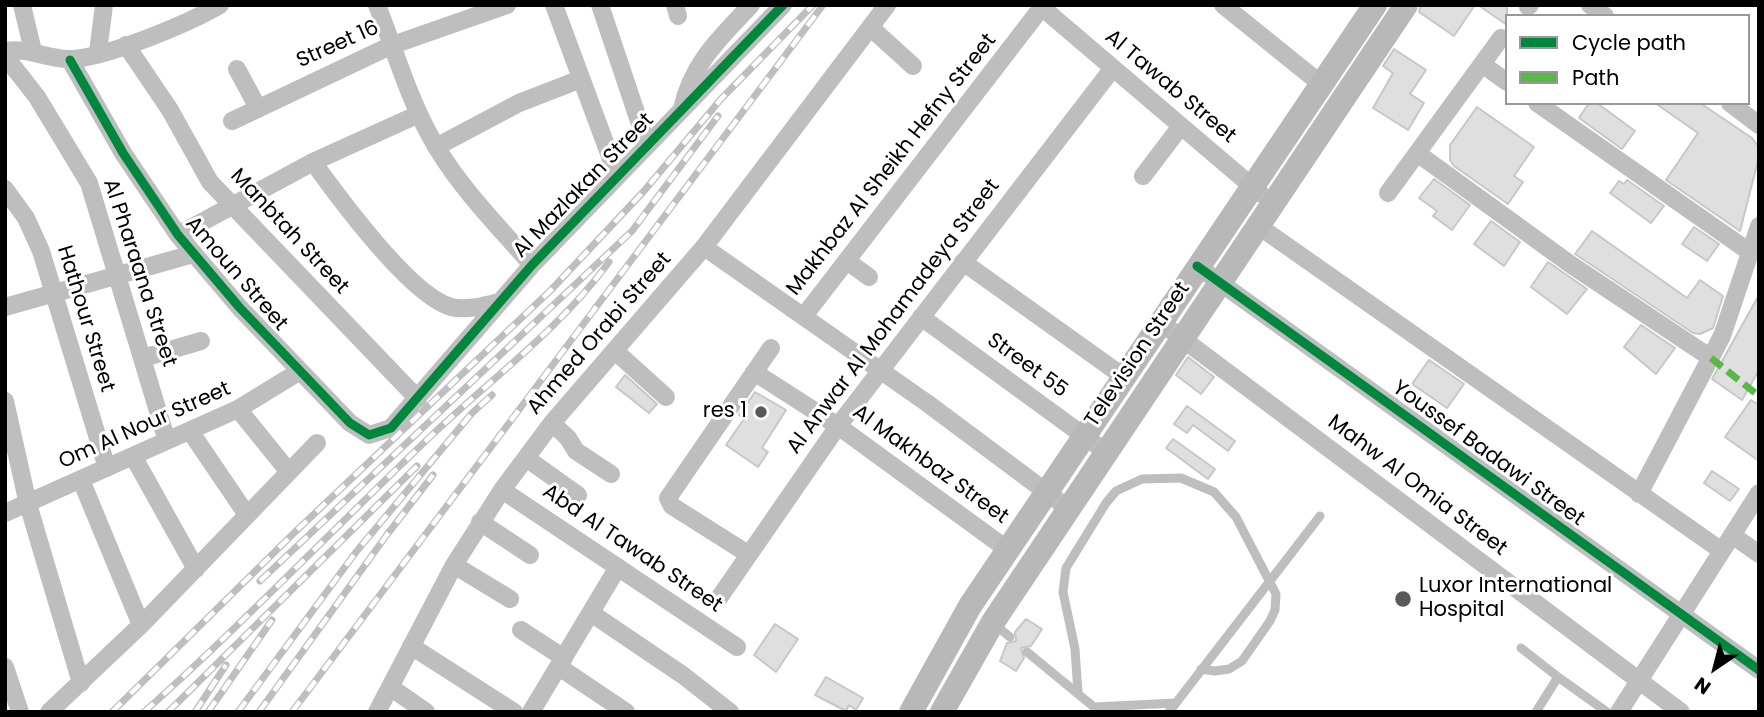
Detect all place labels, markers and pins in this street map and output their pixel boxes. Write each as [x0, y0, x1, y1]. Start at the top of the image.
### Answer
place label: res 1 [703, 399, 747, 425]
marker: res 1 [753, 404, 769, 420]
place label: Luxor International Hospital [1419, 574, 1612, 624]
marker: Luxor International Hospital [1393, 589, 1413, 609]

